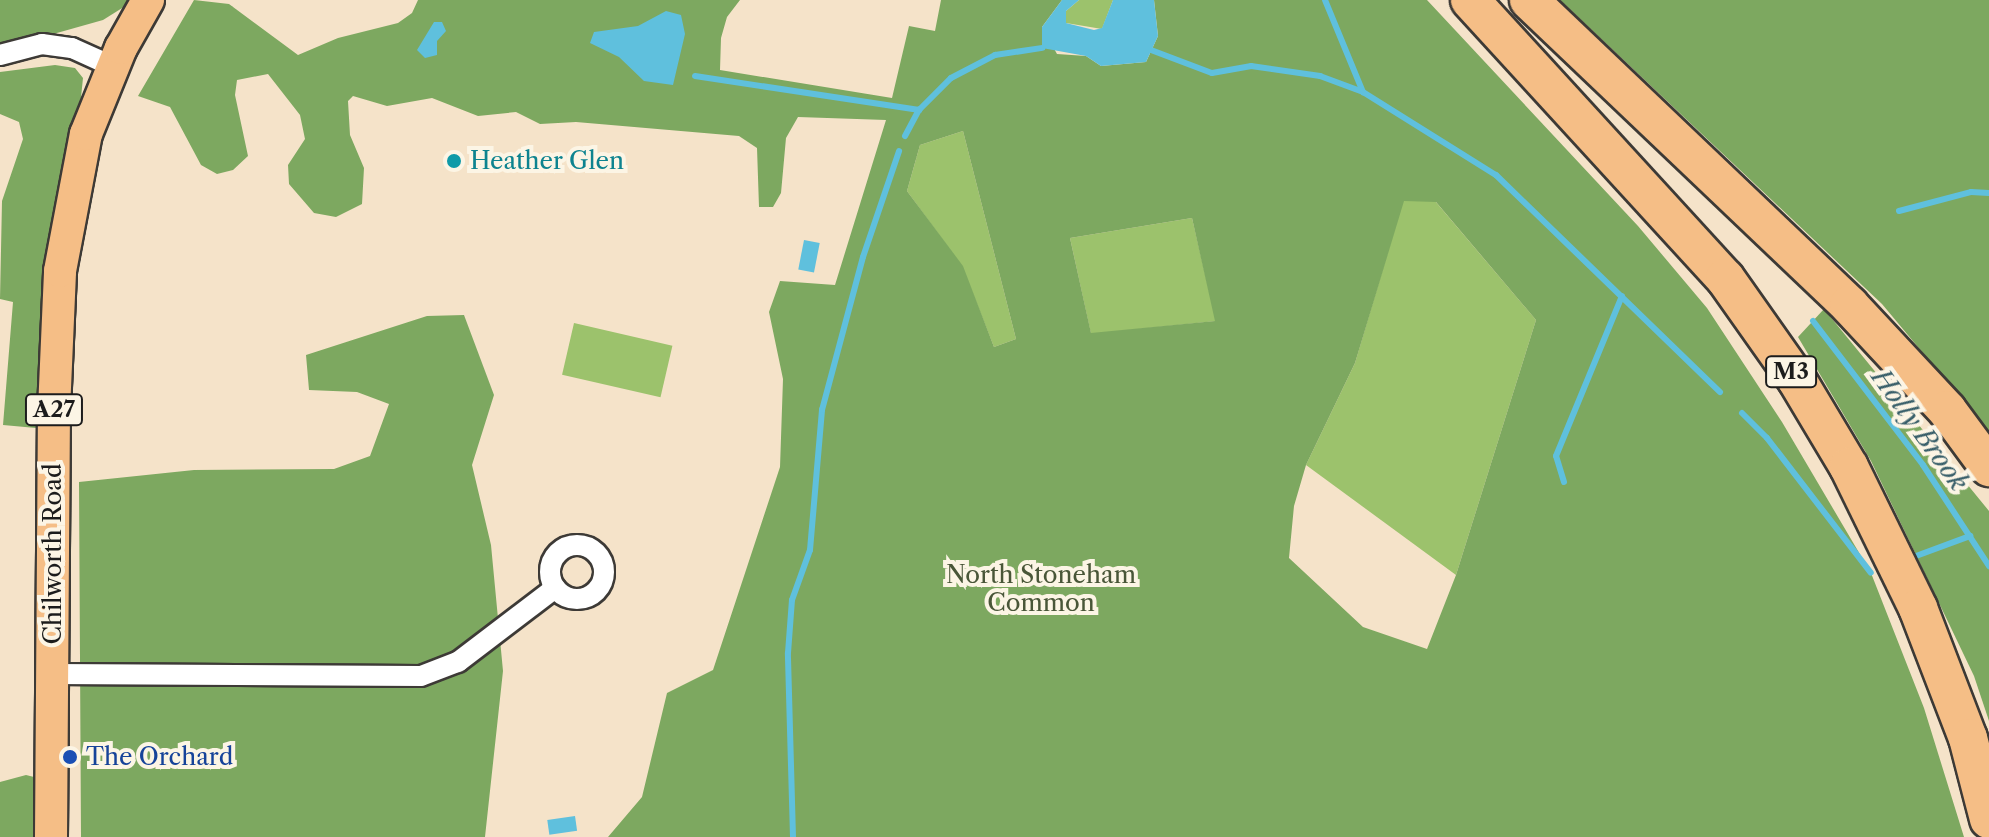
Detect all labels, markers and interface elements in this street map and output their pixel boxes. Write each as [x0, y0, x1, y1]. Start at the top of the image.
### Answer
place label: Heather Glen [470, 147, 624, 175]
marker: Heather Glen [445, 152, 463, 170]
road number: M3 [1765, 354, 1817, 390]
water label: Holly Brook [1864, 363, 1974, 497]
road number: A27 [24, 392, 84, 428]
street label: Chilworth Road [39, 463, 67, 645]
park label: North Stoneham Common [946, 561, 1136, 617]
place label: The Orchard [86, 743, 233, 771]
marker: The Orchard [61, 748, 79, 766]

